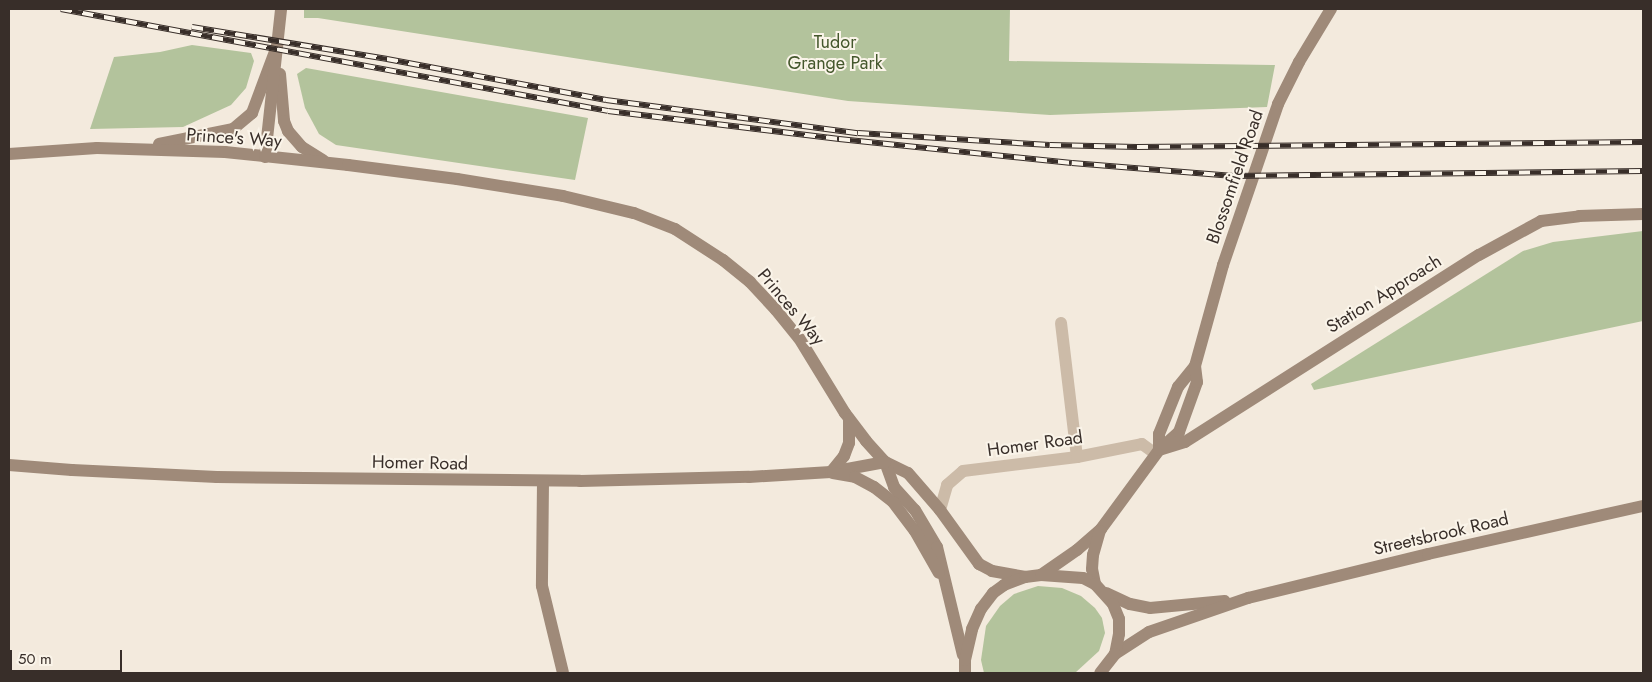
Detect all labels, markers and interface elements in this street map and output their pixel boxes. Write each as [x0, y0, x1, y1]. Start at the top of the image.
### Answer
park label: Tudor Grange Park [787, 32, 883, 74]
street label: Blossomfield Road [1202, 107, 1268, 247]
street label: Prince's Way [186, 124, 282, 152]
street label: Station Approach [1323, 250, 1445, 338]
street label: Princes Way [753, 264, 829, 350]
street label: Homer Road [986, 427, 1084, 461]
street label: Homer Road [372, 451, 468, 475]
street label: Streetsbrook Road [1371, 508, 1511, 560]
scale bar [12, 640, 125, 672]
text: 50 m [18, 648, 52, 670]

